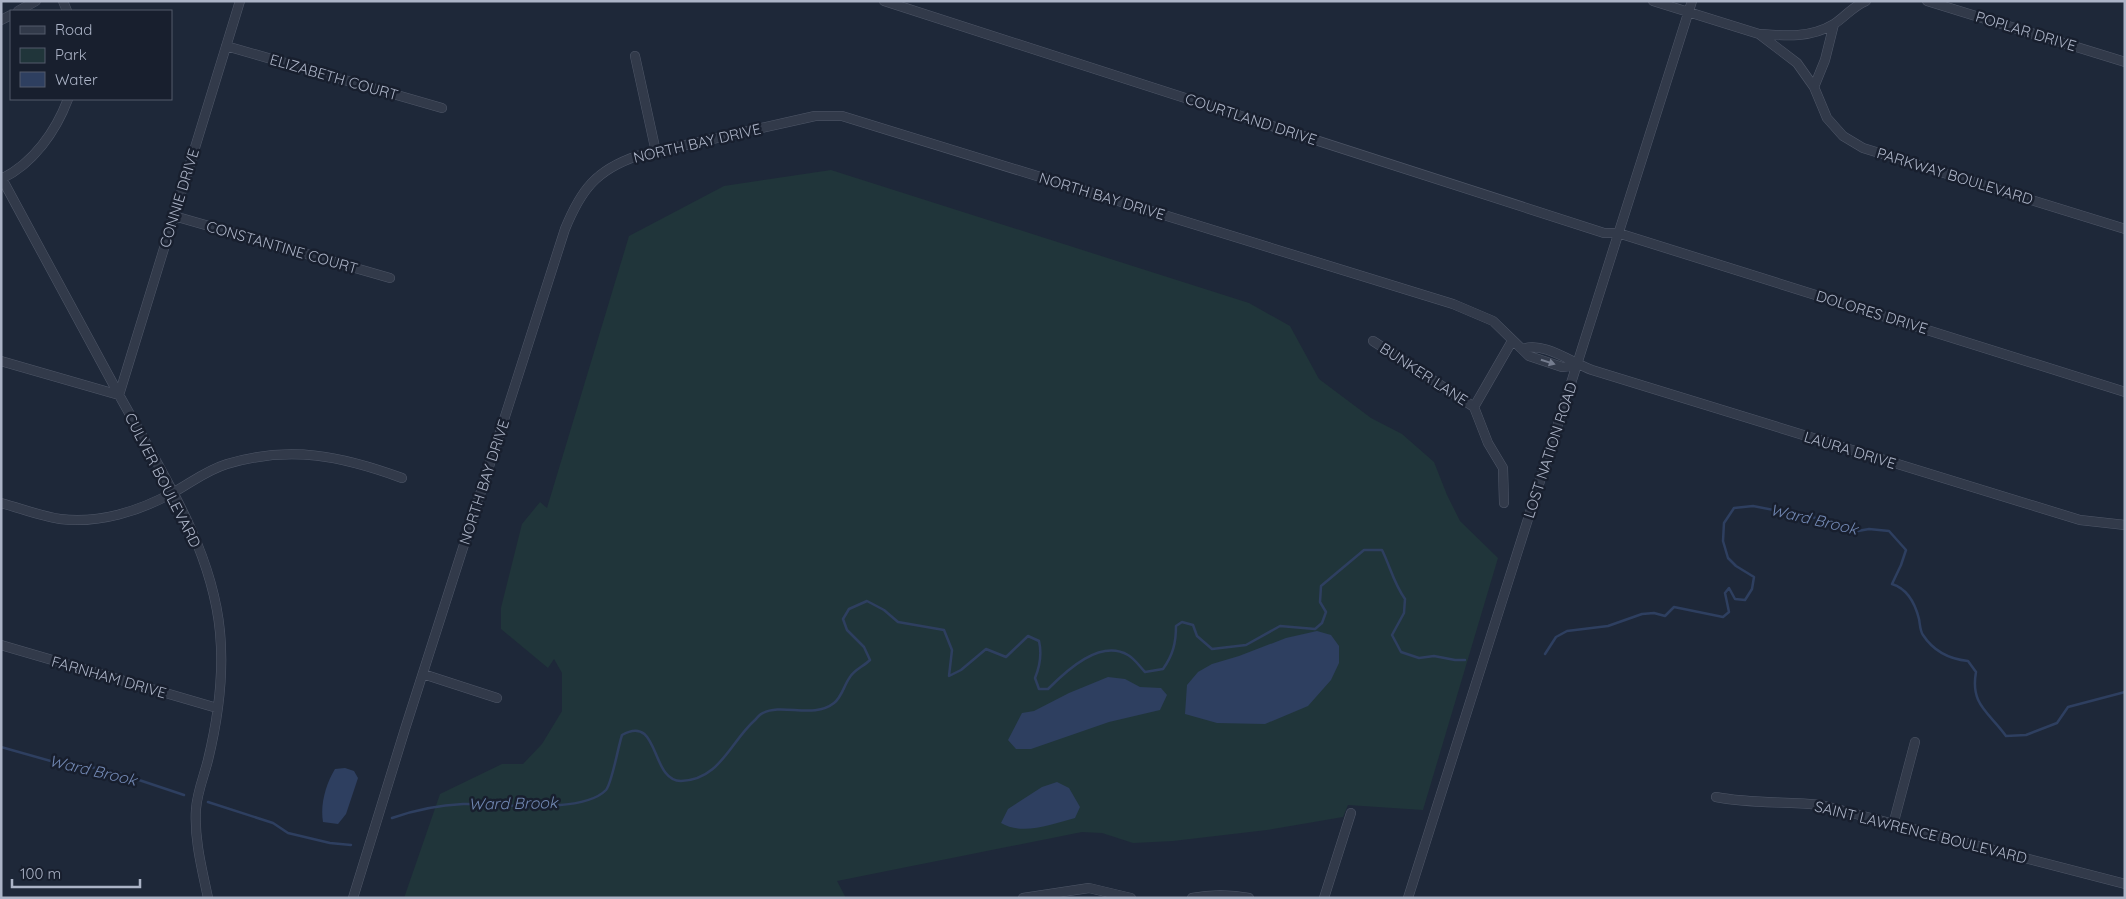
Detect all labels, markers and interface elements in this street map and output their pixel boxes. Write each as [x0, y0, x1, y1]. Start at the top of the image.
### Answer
street label: POPLAR DRIVE [1973, 7, 2079, 55]
legend [10, 10, 172, 100]
text: Road [55, 20, 92, 39]
text: Park [55, 45, 87, 64]
street label: ELIZABETH COURT [268, 50, 400, 104]
text: Water [55, 70, 98, 89]
street label: COURTLAND DRIVE [1183, 89, 1319, 149]
street label: NORTH BAY DRIVE [631, 119, 763, 167]
street label: PARKWAY BOULEVARD [1875, 143, 2036, 209]
street label: CONNIE DRIVE [155, 146, 203, 250]
street label: NORTH BAY DRIVE [1037, 168, 1167, 224]
street label: CONSTANTINE COURT [204, 216, 360, 278]
street label: DOLORES DRIVE [1814, 286, 1930, 338]
street label: BUNKER LANE [1376, 338, 1472, 410]
one-way arrow [1540, 359, 1555, 367]
street label: LOST NATION ROAD [1519, 379, 1581, 520]
street label: CULVER BOULEVARD [121, 409, 205, 551]
street label: NORTH BAY DRIVE [455, 417, 513, 547]
street label: LAURA DRIVE [1802, 427, 1898, 473]
water label: Ward Brook [1768, 499, 1861, 539]
street label: FARNHAM DRIVE [49, 651, 169, 703]
water label: Ward Brook [47, 750, 140, 790]
water label: Ward Brook [468, 792, 559, 814]
street label: SAINT LAWRENCE BOULEVARD [1813, 796, 2029, 868]
scale bar [12, 856, 140, 888]
text: 100 m [20, 864, 61, 883]

